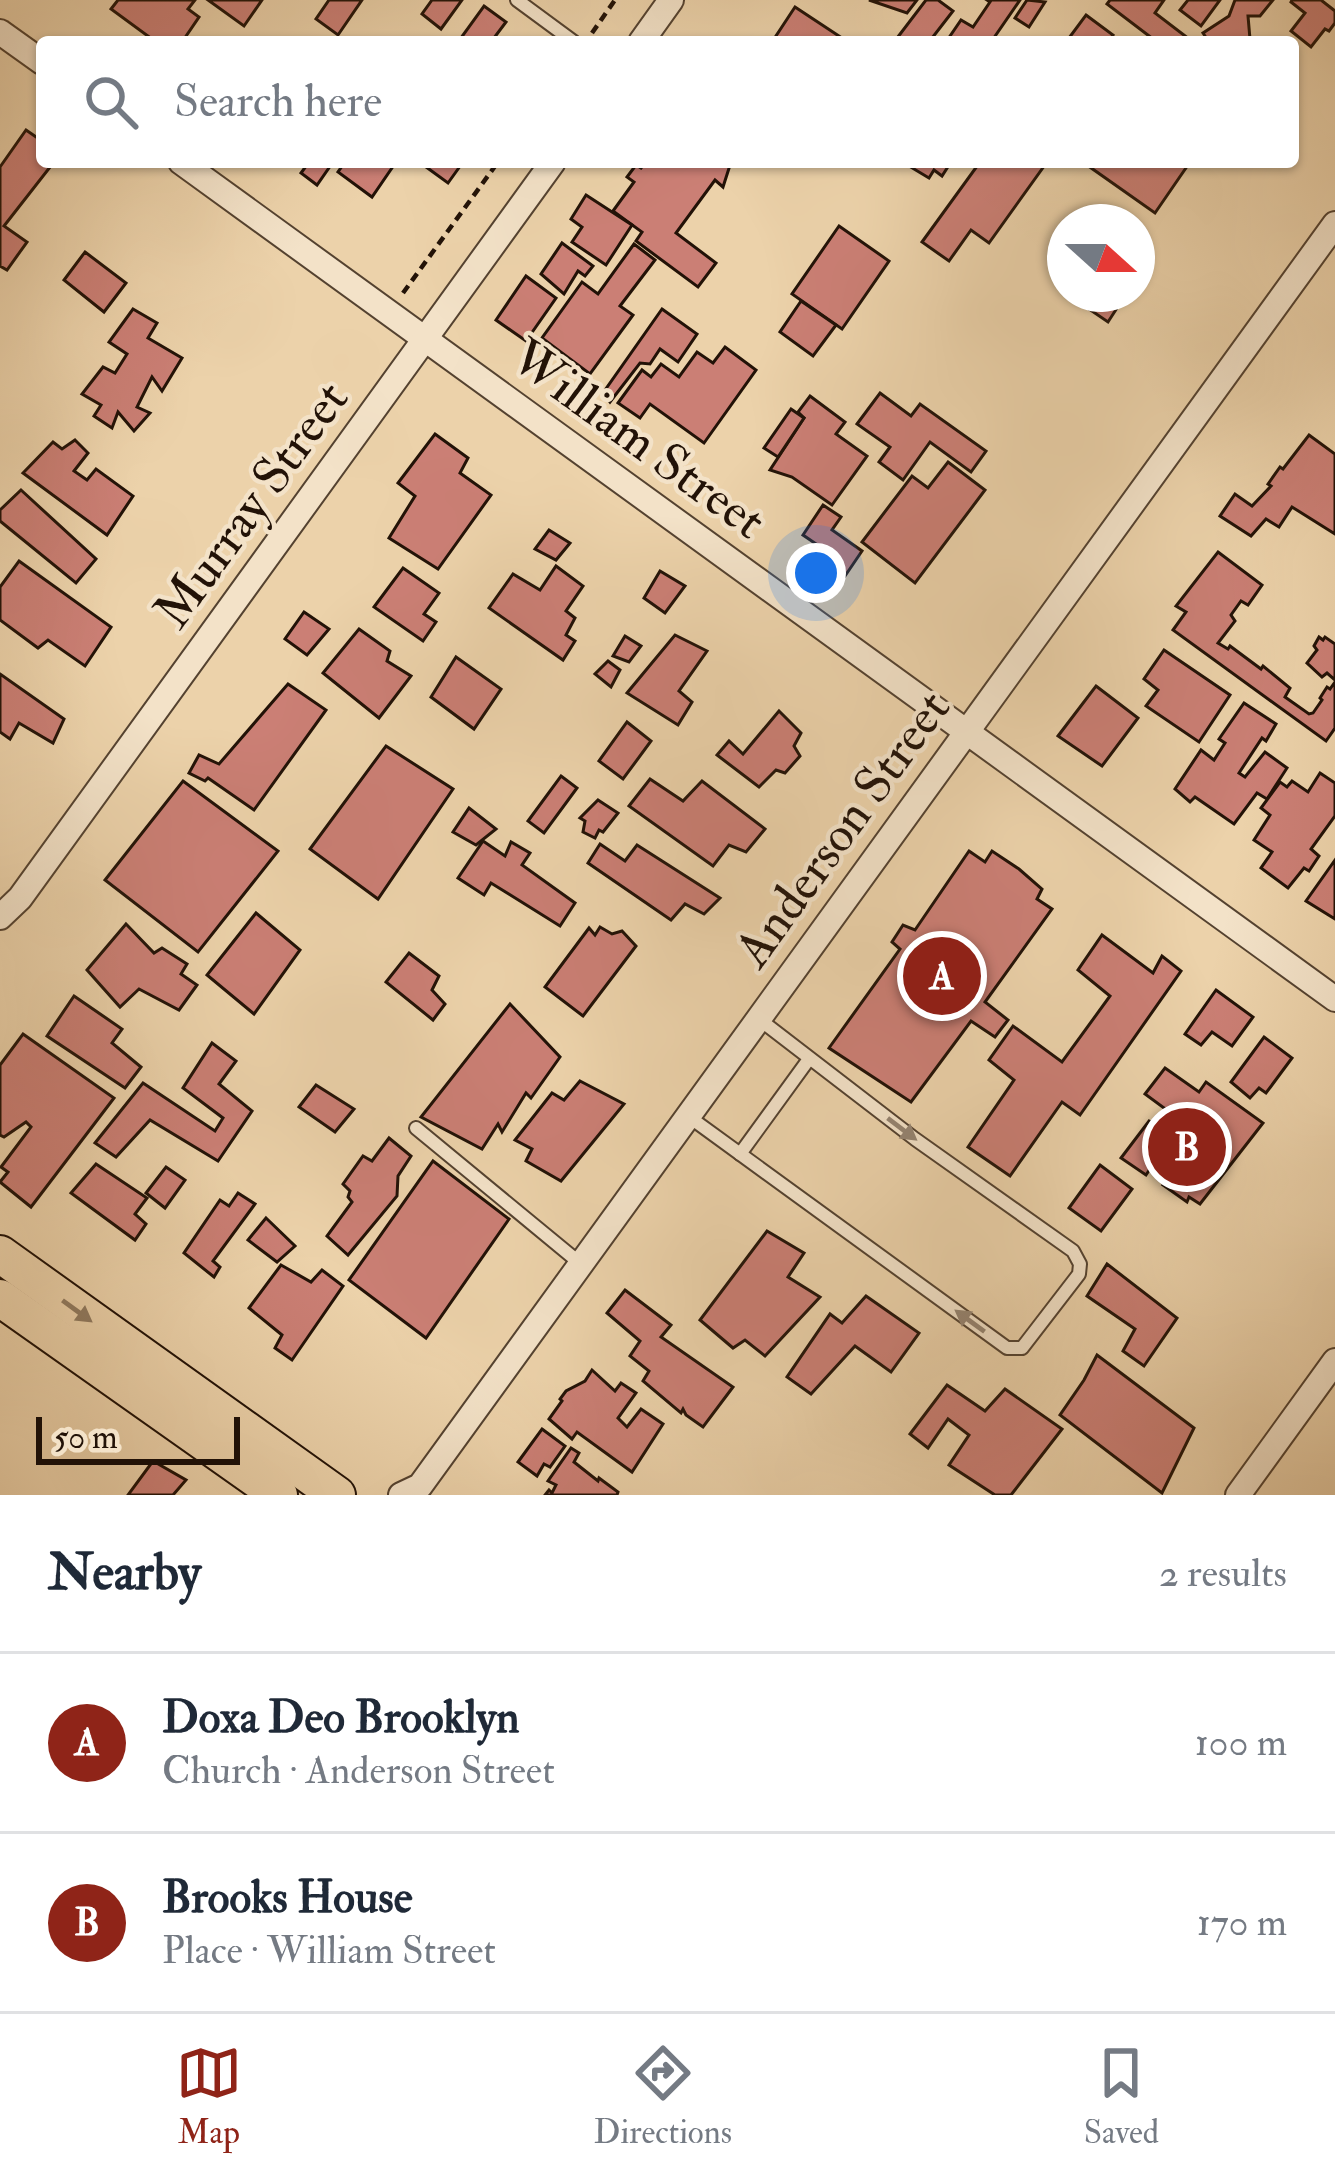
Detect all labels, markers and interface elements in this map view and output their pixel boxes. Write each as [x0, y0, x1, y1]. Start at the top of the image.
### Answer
search box [36, 36, 1299, 168]
icon: search [78, 69, 144, 135]
text: Search here [174, 74, 382, 130]
north arrow [1047, 204, 1155, 312]
street label: William Street [497, 325, 778, 553]
street label: Murray Street [141, 369, 363, 641]
your location [786, 543, 846, 603]
street label: Anderson Street [720, 678, 962, 978]
pin: A [903, 931, 981, 1021]
pin: B [1148, 1102, 1226, 1192]
one-way arrow [886, 1116, 918, 1141]
one-way arrow [61, 1298, 93, 1322]
one-way arrow [954, 1310, 986, 1334]
scale bar [36, 1411, 240, 1464]
text: 50 m [54, 1417, 118, 1458]
text: Nearby [48, 1541, 201, 1605]
text: 2 results [1159, 1549, 1287, 1598]
text: Doxa Deo Brooklyn [162, 1690, 519, 1746]
text: A [75, 1718, 99, 1767]
text: 100 m [1195, 1718, 1287, 1767]
text: Church · Anderson Street [162, 1746, 555, 1795]
text: Brooks House [162, 1870, 413, 1926]
text: B [74, 1898, 100, 1947]
text: 170 m [1197, 1898, 1287, 1947]
text: Place · William Street [162, 1926, 496, 1975]
tab: Map [176, 2040, 242, 2153]
tab: Directions [594, 2040, 732, 2153]
tab: Saved [1084, 2040, 1159, 2153]

